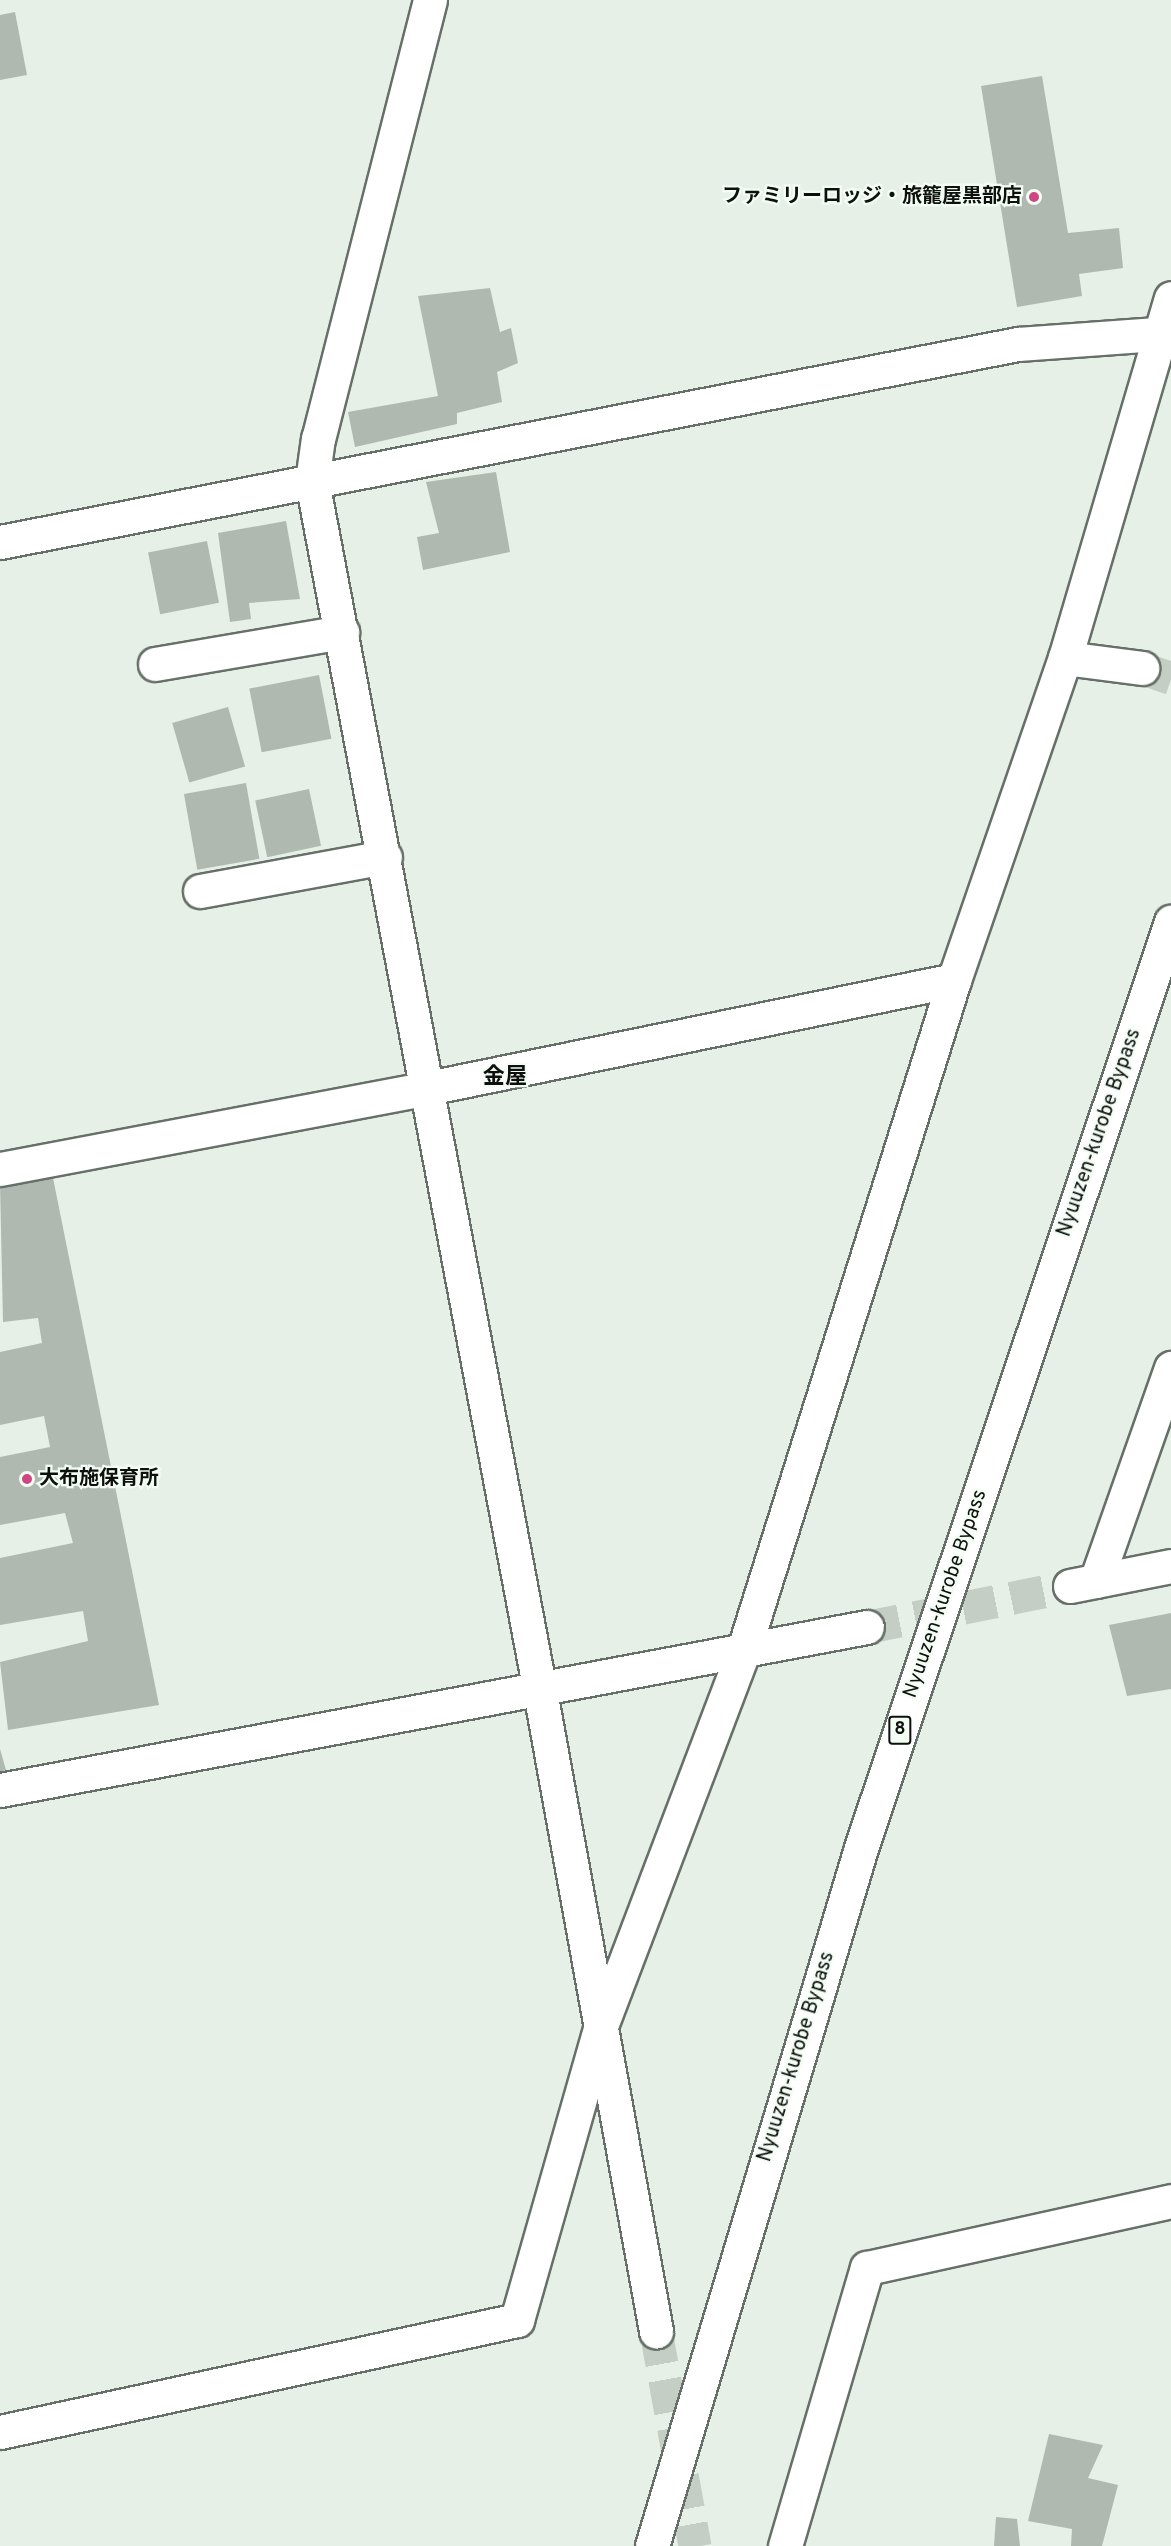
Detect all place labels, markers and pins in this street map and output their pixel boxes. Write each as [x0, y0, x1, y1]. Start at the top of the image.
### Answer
place label: ファミリーロッジ・旅籠屋黒部店 [722, 185, 1022, 209]
marker: ファミリーロッジ・旅籠屋黒部店 [1027, 190, 1041, 204]
place label: 大布施保育所 [39, 1467, 159, 1491]
marker: 大布施保育所 [20, 1472, 34, 1486]

